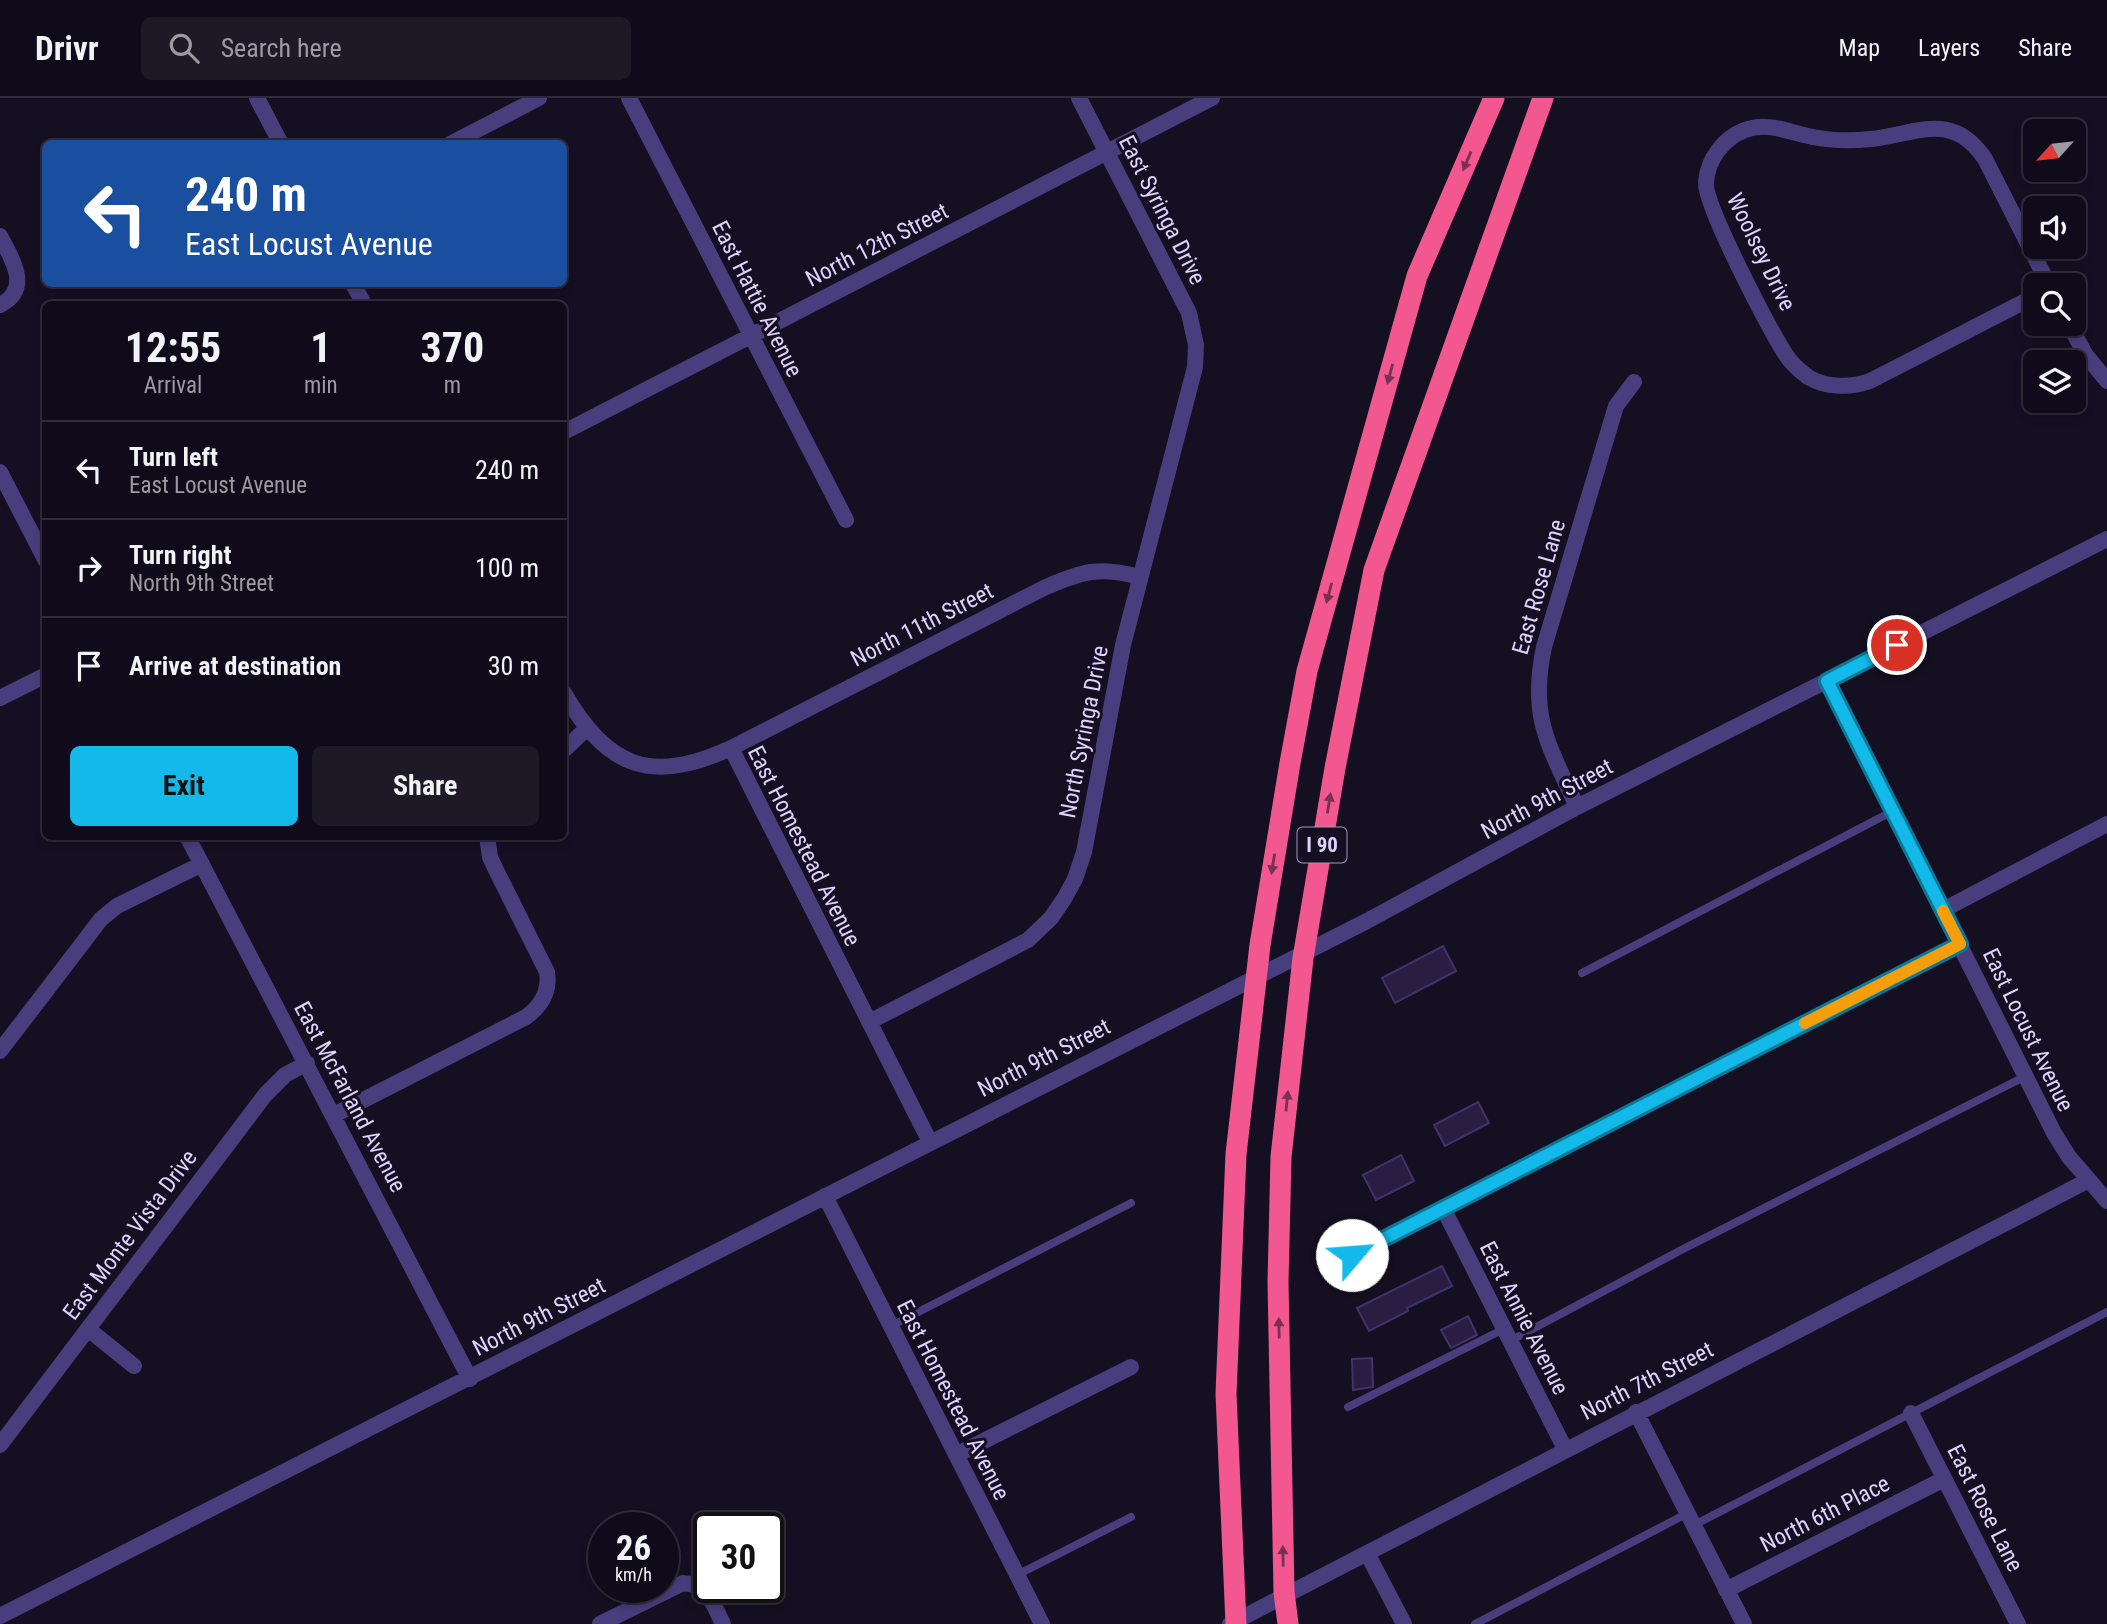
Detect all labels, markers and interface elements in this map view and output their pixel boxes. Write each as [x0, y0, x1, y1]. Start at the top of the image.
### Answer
search box [141, 17, 631, 80]
text: Drivr [35, 29, 99, 68]
icon: search [165, 29, 203, 67]
text: Search here [221, 33, 342, 63]
text: Map [1839, 34, 1880, 62]
text: Layers [1918, 34, 1980, 62]
text: Share [2018, 34, 2072, 62]
north arrow [2023, 119, 2086, 182]
map controls [2023, 119, 2086, 413]
street label: East Syringa Drive [1113, 131, 1211, 289]
one-way arrow [1461, 150, 1472, 171]
text: 240 m [185, 166, 307, 223]
icon: left [70, 168, 161, 259]
street label: Woolsey Drive [1721, 189, 1801, 315]
button: sound [2023, 196, 2086, 259]
street label: North 12th Street [801, 197, 953, 293]
street label: East Hattie Avenue [706, 216, 808, 382]
text: East Locust Avenue [185, 225, 433, 263]
button: search [2023, 273, 2086, 336]
text: 12:55 [125, 323, 221, 372]
text: 1 [310, 323, 331, 372]
text: 370 [420, 323, 484, 372]
button: layers [2023, 350, 2086, 413]
one-way arrow [1384, 364, 1394, 385]
text: Arrival [144, 372, 202, 399]
text: min [304, 372, 338, 399]
text: m [444, 372, 461, 399]
text: Turn left [129, 442, 218, 472]
icon: left [70, 451, 108, 489]
text: 240 m [475, 455, 539, 485]
text: East Locust Avenue [129, 472, 307, 499]
street label: East Rose Lane [1507, 516, 1571, 658]
text: Turn right [129, 540, 231, 570]
icon: right [70, 549, 108, 587]
text: 100 m [475, 553, 539, 583]
text: North 9th Street [129, 570, 274, 597]
street label: North 11th Street [846, 577, 998, 673]
one-way arrow [1323, 582, 1334, 604]
pin [1867, 615, 1927, 675]
icon: arrive [1878, 626, 1916, 664]
street label: North Syringa Drive [1054, 644, 1114, 820]
icon: arrive [70, 647, 108, 685]
text: Arrive at destination [129, 651, 341, 681]
text: 30 m [488, 651, 539, 681]
street label: East Homestead Avenue [742, 741, 866, 951]
button: Exit [70, 746, 298, 826]
button: Share [312, 746, 539, 826]
street label: North 9th Street [1477, 753, 1617, 845]
one-way arrow [1324, 792, 1335, 814]
road number: I 90 [1298, 828, 1346, 862]
one-way arrow [1267, 853, 1278, 875]
street label: East Locust Avenue [1977, 944, 2079, 1116]
street label: East McFarland Avenue [288, 997, 412, 1197]
street label: North 9th Street [973, 1013, 1115, 1103]
one-way arrow [1282, 1090, 1293, 1112]
street label: East Monte Vista Drive [57, 1145, 203, 1325]
position arrow [1315, 1218, 1389, 1292]
street label: East Annie Avenue [1474, 1237, 1574, 1399]
street label: North 9th Street [468, 1272, 610, 1362]
street label: East Homestead Avenue [891, 1295, 1015, 1505]
one-way arrow [1273, 1317, 1284, 1339]
street label: North 7th Street [1576, 1336, 1718, 1426]
street label: East Rose Lane [1941, 1440, 2029, 1576]
street label: North 6th Place [1756, 1470, 1894, 1558]
speed limit sign: 30 [693, 1512, 784, 1603]
text: 26 [616, 1528, 651, 1569]
one-way arrow [1278, 1545, 1289, 1567]
text: km/h [615, 1564, 652, 1585]

